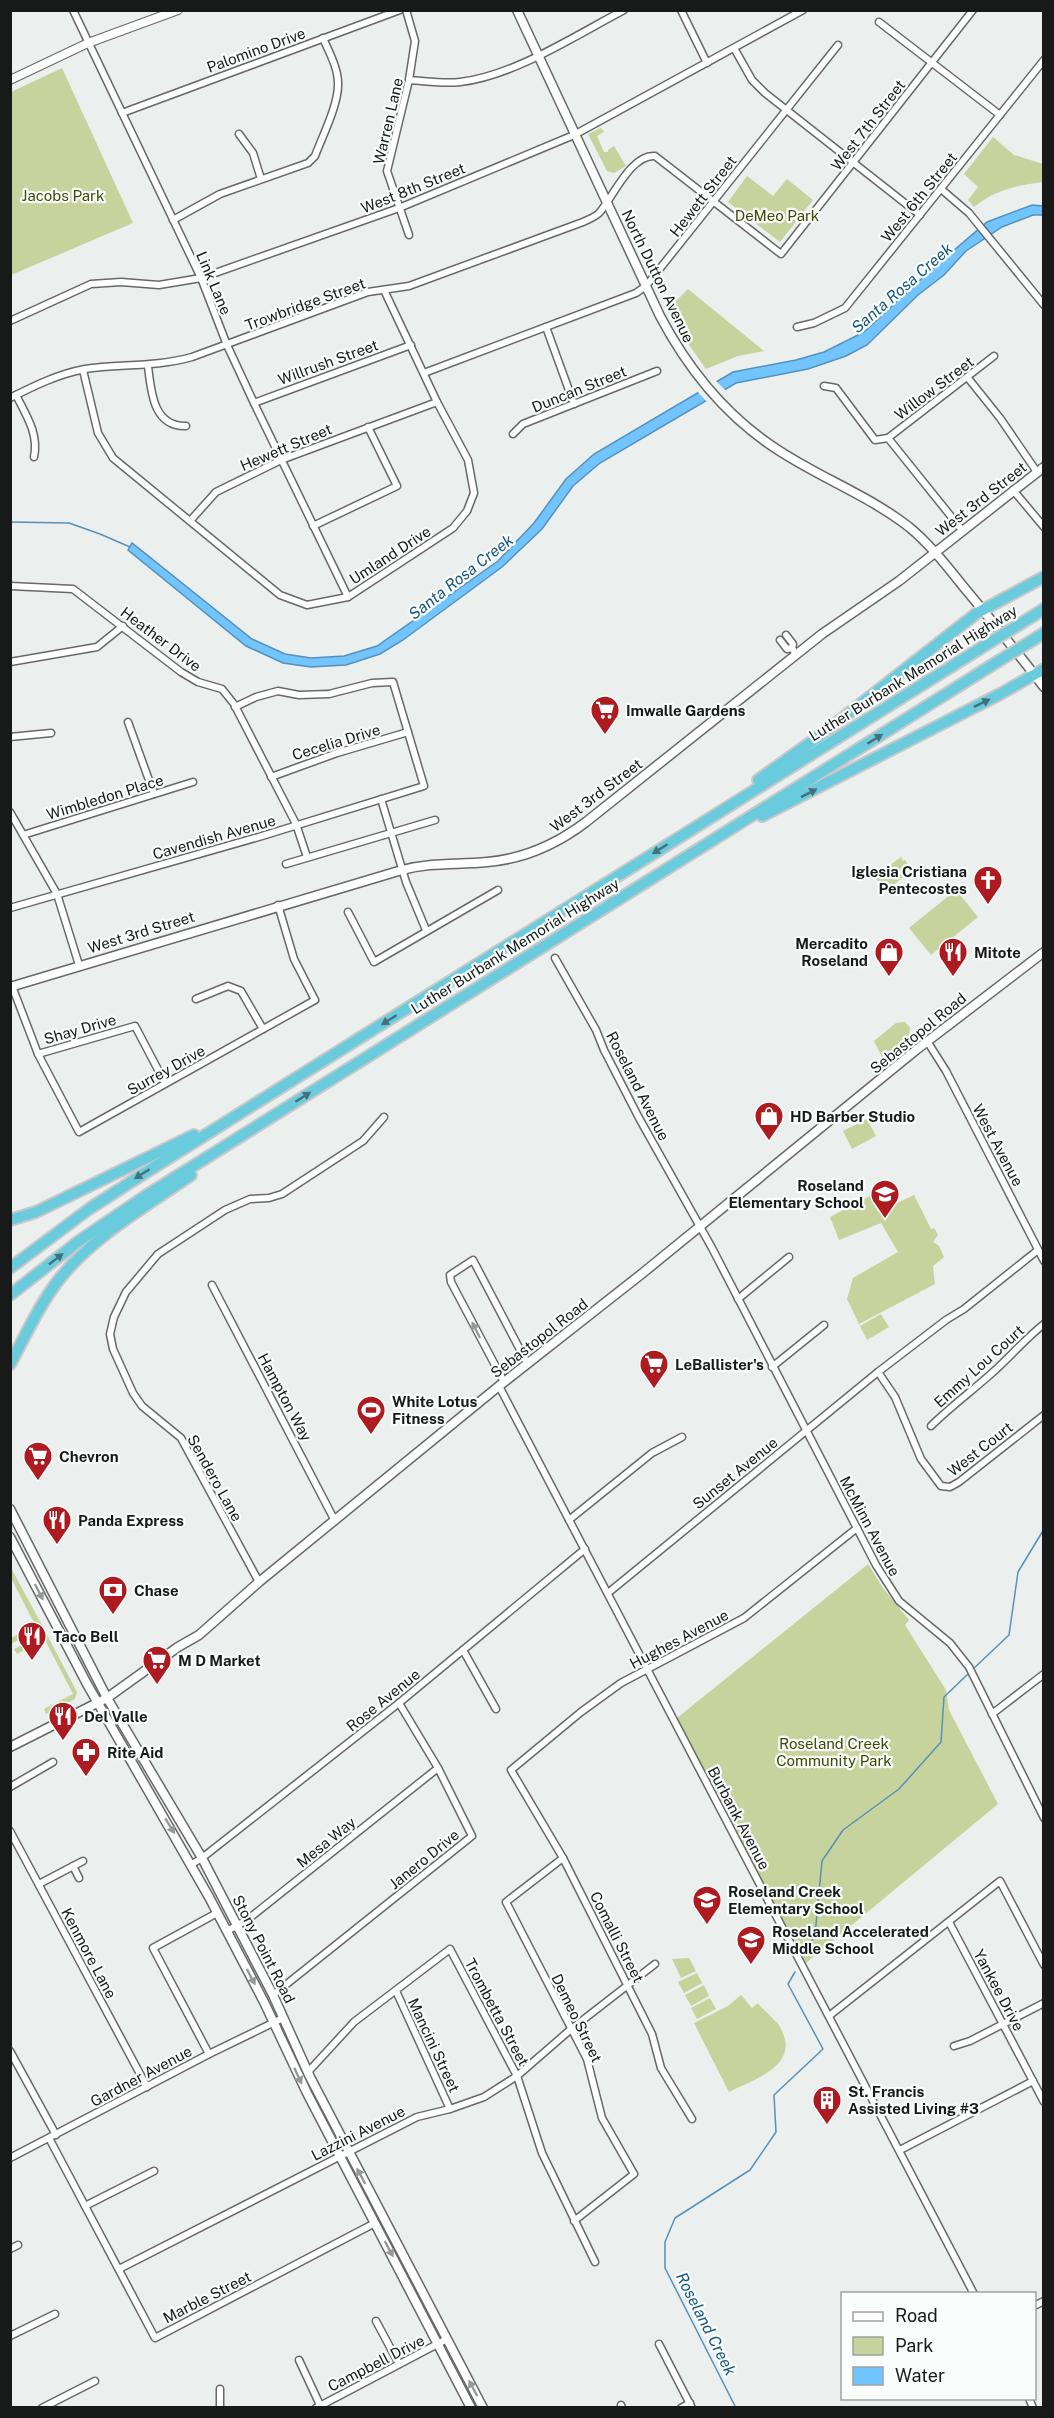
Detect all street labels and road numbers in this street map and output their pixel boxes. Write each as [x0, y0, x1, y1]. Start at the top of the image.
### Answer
street label: Palomino Drive [204, 24, 308, 76]
street label: Warren Lane [370, 76, 406, 166]
street label: West 7th Street [827, 76, 909, 174]
street label: West 6th Street [878, 149, 960, 245]
street label: Hewett Street [666, 152, 740, 240]
street label: West 8th Street [359, 159, 468, 217]
street label: North Dutton Avenue [618, 207, 698, 345]
street label: Link Lane [193, 249, 235, 317]
street label: Trowbridge Street [243, 274, 368, 334]
street label: Willrush Street [276, 336, 380, 388]
street label: Willow Street [891, 353, 977, 423]
street label: Duncan Street [529, 362, 629, 416]
street label: Hewett Street [238, 420, 335, 474]
street label: West 3rd Street [932, 458, 1030, 540]
street label: Umland Drive [346, 522, 434, 588]
street label: Luther Burbank Memorial Highway [806, 602, 1020, 744]
street label: Heather Drive [117, 603, 205, 675]
street label: Cecelia Drive [290, 721, 382, 763]
street label: West 3rd Street [547, 755, 645, 835]
street label: Wimbledon Place [44, 771, 166, 823]
street label: Cavendish Avenue [151, 811, 277, 863]
street label: Luther Burbank Memorial Highway [408, 875, 622, 1017]
street label: West 3rd Street [86, 908, 197, 956]
street label: Sebastopol Road [867, 989, 969, 1077]
street label: Shay Drive [42, 1011, 118, 1047]
street label: Roseland Avenue [603, 1029, 673, 1143]
street label: Surrey Drive [124, 1042, 208, 1098]
street label: West Avenue [969, 1101, 1027, 1189]
street label: Sebastopol Road [487, 1295, 591, 1381]
street label: Emmy Lou Court [931, 1321, 1027, 1411]
street label: Hampton Way [255, 1350, 315, 1444]
street label: West Court [944, 1418, 1016, 1480]
street label: Sendero Lane [184, 1432, 246, 1524]
street label: Sunset Avenue [689, 1434, 781, 1512]
street label: McMinn Avenue [836, 1473, 904, 1579]
street label: Hughes Avenue [627, 1606, 731, 1672]
street label: Rose Avenue [343, 1665, 423, 1735]
street label: Burbank Avenue [705, 1764, 773, 1872]
street label: Mesa Way [293, 1813, 359, 1871]
street label: Janero Drive [386, 1826, 462, 1892]
street label: Comalli Street [587, 1889, 647, 1986]
street label: Stony Point Road [229, 1892, 299, 2006]
street label: Kenmore Lane [58, 1905, 120, 2001]
street label: Yankee Drive [970, 1946, 1028, 2034]
street label: Trombetta Street [461, 1955, 533, 2069]
street label: Demeo Street [548, 1971, 606, 2065]
street label: Mancini Street [405, 1995, 463, 2095]
street label: Gardner Avenue [87, 2042, 195, 2110]
street label: Lazzini Avenue [308, 2102, 408, 2164]
street label: Marble Street [160, 2267, 254, 2326]
street label: Campbell Drive [325, 2331, 427, 2395]

